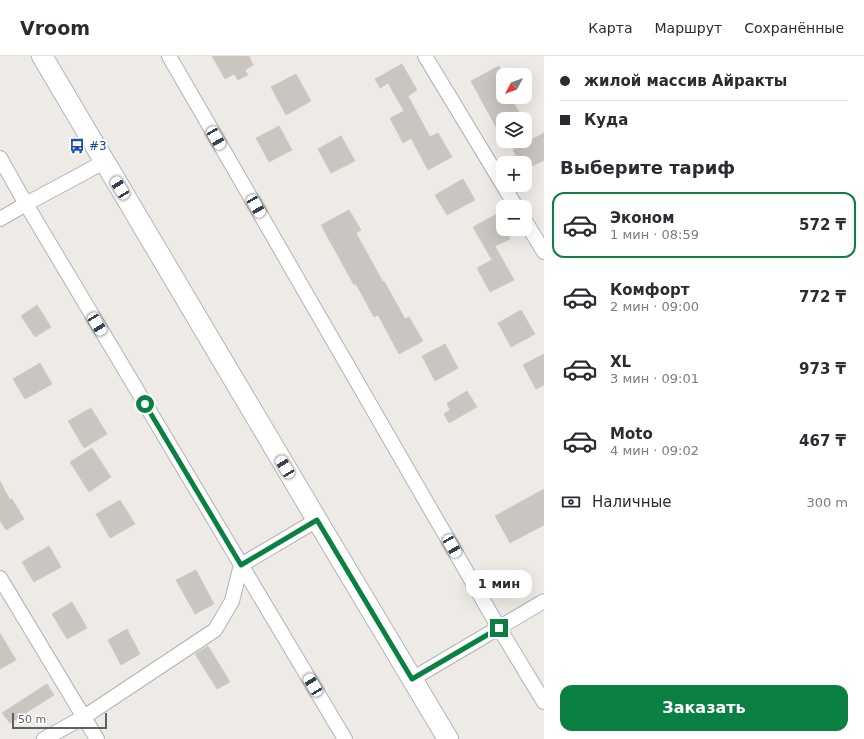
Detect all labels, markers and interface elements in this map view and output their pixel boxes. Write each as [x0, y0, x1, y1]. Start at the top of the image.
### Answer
text: Vroom [20, 17, 90, 39]
text: Карта [588, 20, 632, 36]
text: Маршрут [654, 20, 722, 36]
text: Сохранённые [744, 20, 844, 36]
north arrow [496, 68, 532, 104]
map controls [496, 68, 532, 236]
text: жилой массив Айракты [584, 72, 787, 90]
text: Куда [584, 111, 628, 129]
button: layers [496, 112, 532, 148]
car [205, 125, 227, 151]
bus stop icon: #3 [68, 137, 86, 155]
place label: #3 [89, 139, 107, 153]
button: + [496, 156, 532, 192]
text: Выберите тариф [560, 157, 735, 178]
car [109, 175, 131, 201]
car [245, 193, 267, 219]
button: − [496, 200, 532, 236]
icon: car [562, 207, 598, 243]
text: Эконом [610, 209, 674, 227]
text: 572 ₸ [799, 216, 846, 234]
text: 1 мин · 08:59 [610, 227, 699, 242]
icon: car [562, 279, 598, 315]
text: Комфорт [610, 281, 689, 299]
text: 772 ₸ [799, 288, 846, 306]
text: 2 мин · 09:00 [610, 299, 699, 314]
car [86, 311, 108, 337]
icon: car [562, 351, 598, 387]
text: XL [610, 353, 631, 371]
text: 973 ₸ [799, 360, 846, 378]
text: 3 мин · 09:01 [610, 371, 699, 386]
route start [136, 395, 154, 413]
icon: car [562, 423, 598, 459]
text: Moto [610, 425, 653, 443]
text: 467 ₸ [799, 432, 846, 450]
text: 4 мин · 09:02 [610, 443, 699, 458]
car [274, 454, 296, 480]
icon: cash [560, 491, 582, 513]
text: Наличные [592, 493, 672, 511]
text: 300 m [806, 495, 848, 510]
car [441, 533, 463, 559]
callout: 1 мин [466, 570, 532, 598]
text: 1 мин [478, 576, 520, 591]
route end [490, 619, 508, 637]
car [302, 672, 324, 698]
button: Заказать [560, 685, 848, 731]
scale bar [12, 711, 107, 730]
text: 50 m [18, 713, 46, 726]

